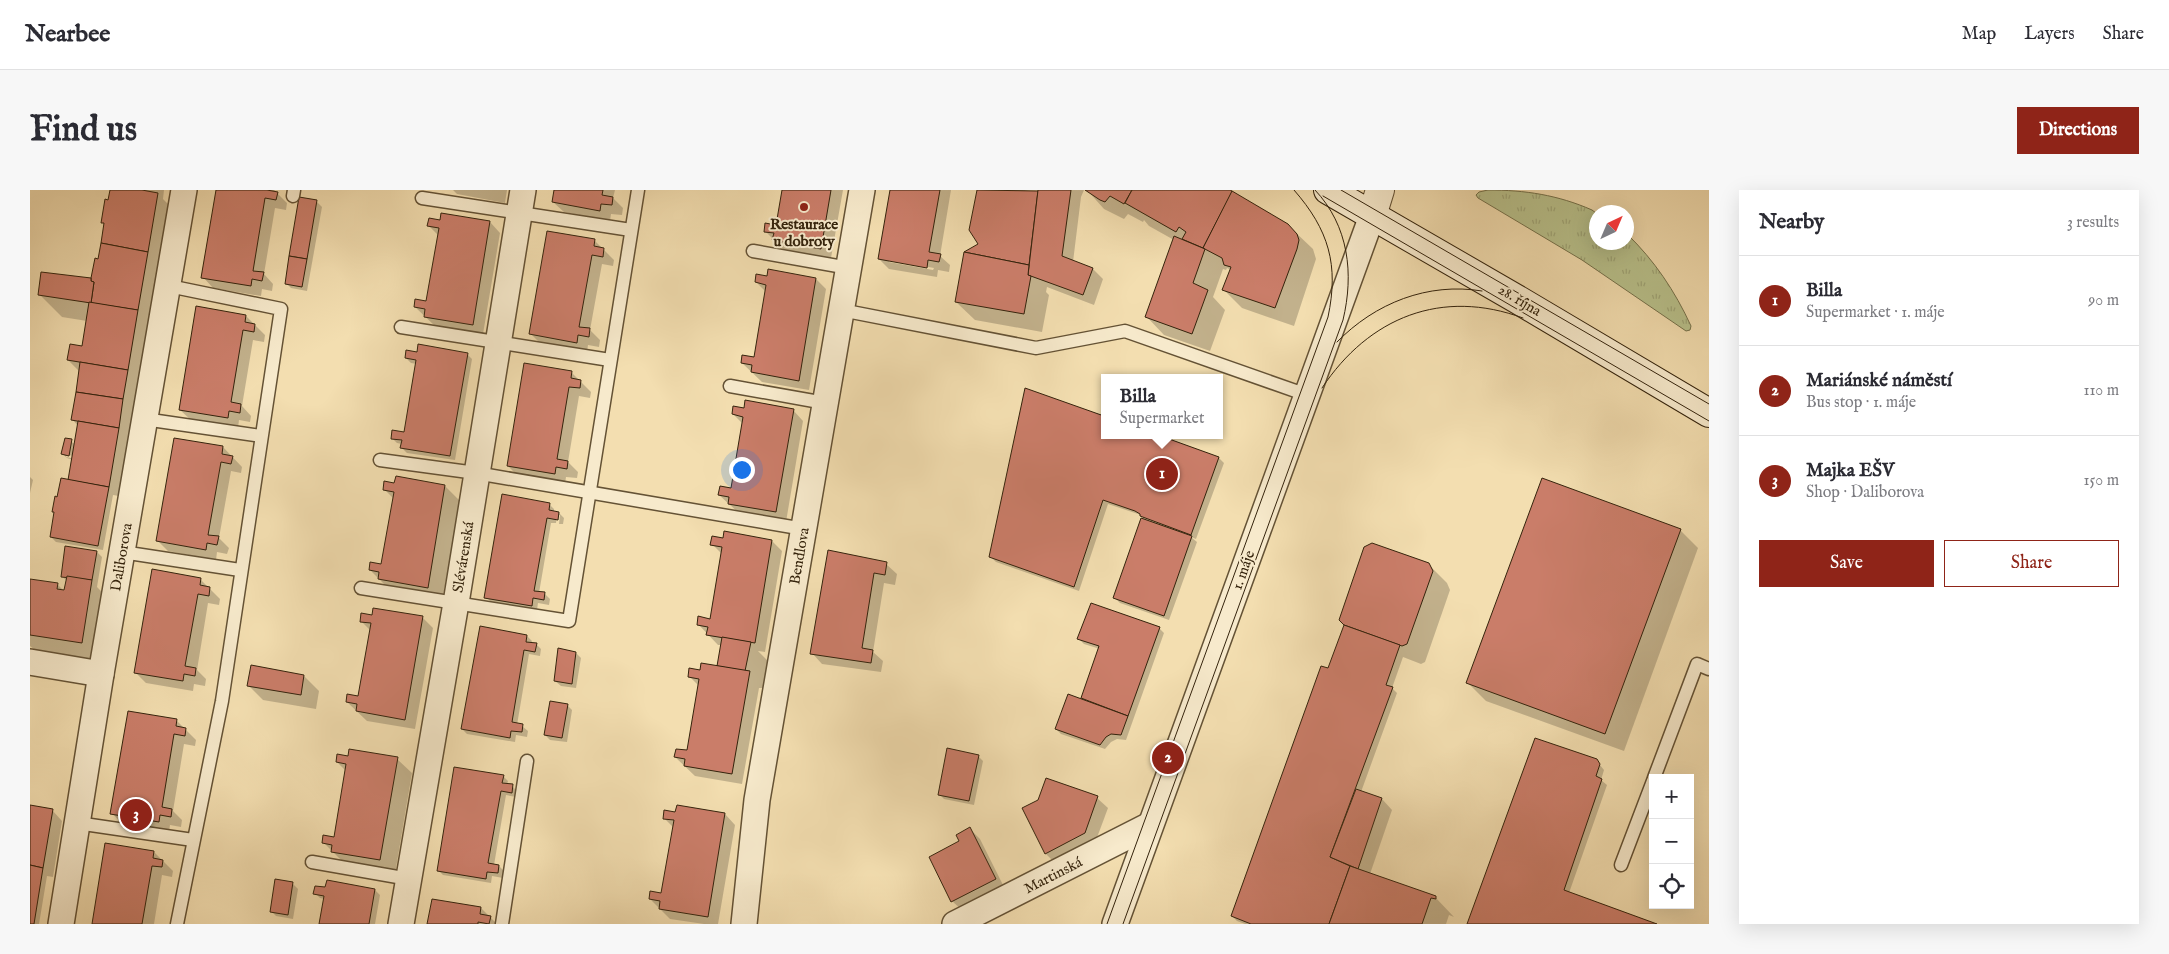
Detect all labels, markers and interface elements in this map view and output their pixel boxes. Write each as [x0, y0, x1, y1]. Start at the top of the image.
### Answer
text: Nearbee [25, 19, 110, 50]
text: Map [1962, 23, 1996, 46]
text: Layers [2024, 23, 2075, 46]
text: Share [2103, 23, 2144, 46]
button: Directions [2017, 107, 2139, 154]
text: Find us [30, 108, 137, 153]
marker: Restaurace u dobroty [798, 201, 810, 213]
north arrow [1589, 205, 1634, 250]
text: Nearby [1759, 209, 1824, 236]
text: 3 results [2067, 213, 2119, 233]
place label: Restaurace u dobroty [770, 215, 838, 251]
text: Billa [1806, 279, 1842, 303]
street label: 28. října [1495, 280, 1545, 321]
text: 1 [1772, 291, 1778, 311]
text: 90 m [2088, 291, 2119, 311]
text: Supermarket · 1. máje [1806, 303, 1945, 323]
text: Mariánské náměstí [1806, 369, 1952, 393]
popup [1101, 374, 1223, 439]
text: 2 [1771, 381, 1779, 401]
text: 110 m [2083, 381, 2119, 401]
text: Billa [1120, 385, 1156, 409]
text: Bus stop · 1. máje [1806, 393, 1916, 413]
text: Supermarket [1120, 409, 1204, 429]
pin: 1 [1146, 455, 1178, 493]
your location [729, 457, 755, 483]
text: Majka EŠV [1806, 459, 1894, 483]
text: 3 [1772, 471, 1778, 491]
text: 150 m [2084, 471, 2119, 491]
text: Shop · Daliborova [1806, 483, 1924, 503]
street label: Slévárenská [448, 520, 479, 594]
street label: Daliborova [106, 521, 137, 593]
street label: Bendlova [785, 525, 814, 586]
button: Save [1759, 540, 1934, 587]
button: Share [1944, 540, 2119, 587]
street label: 1. máje [1228, 548, 1259, 592]
pin: 2 [1152, 739, 1184, 777]
map controls [1649, 774, 1694, 909]
button: + [1649, 774, 1694, 819]
pin: 3 [120, 796, 152, 834]
button: − [1649, 819, 1694, 864]
street label: Martinská [1021, 852, 1086, 898]
button: locate [1649, 864, 1694, 909]

